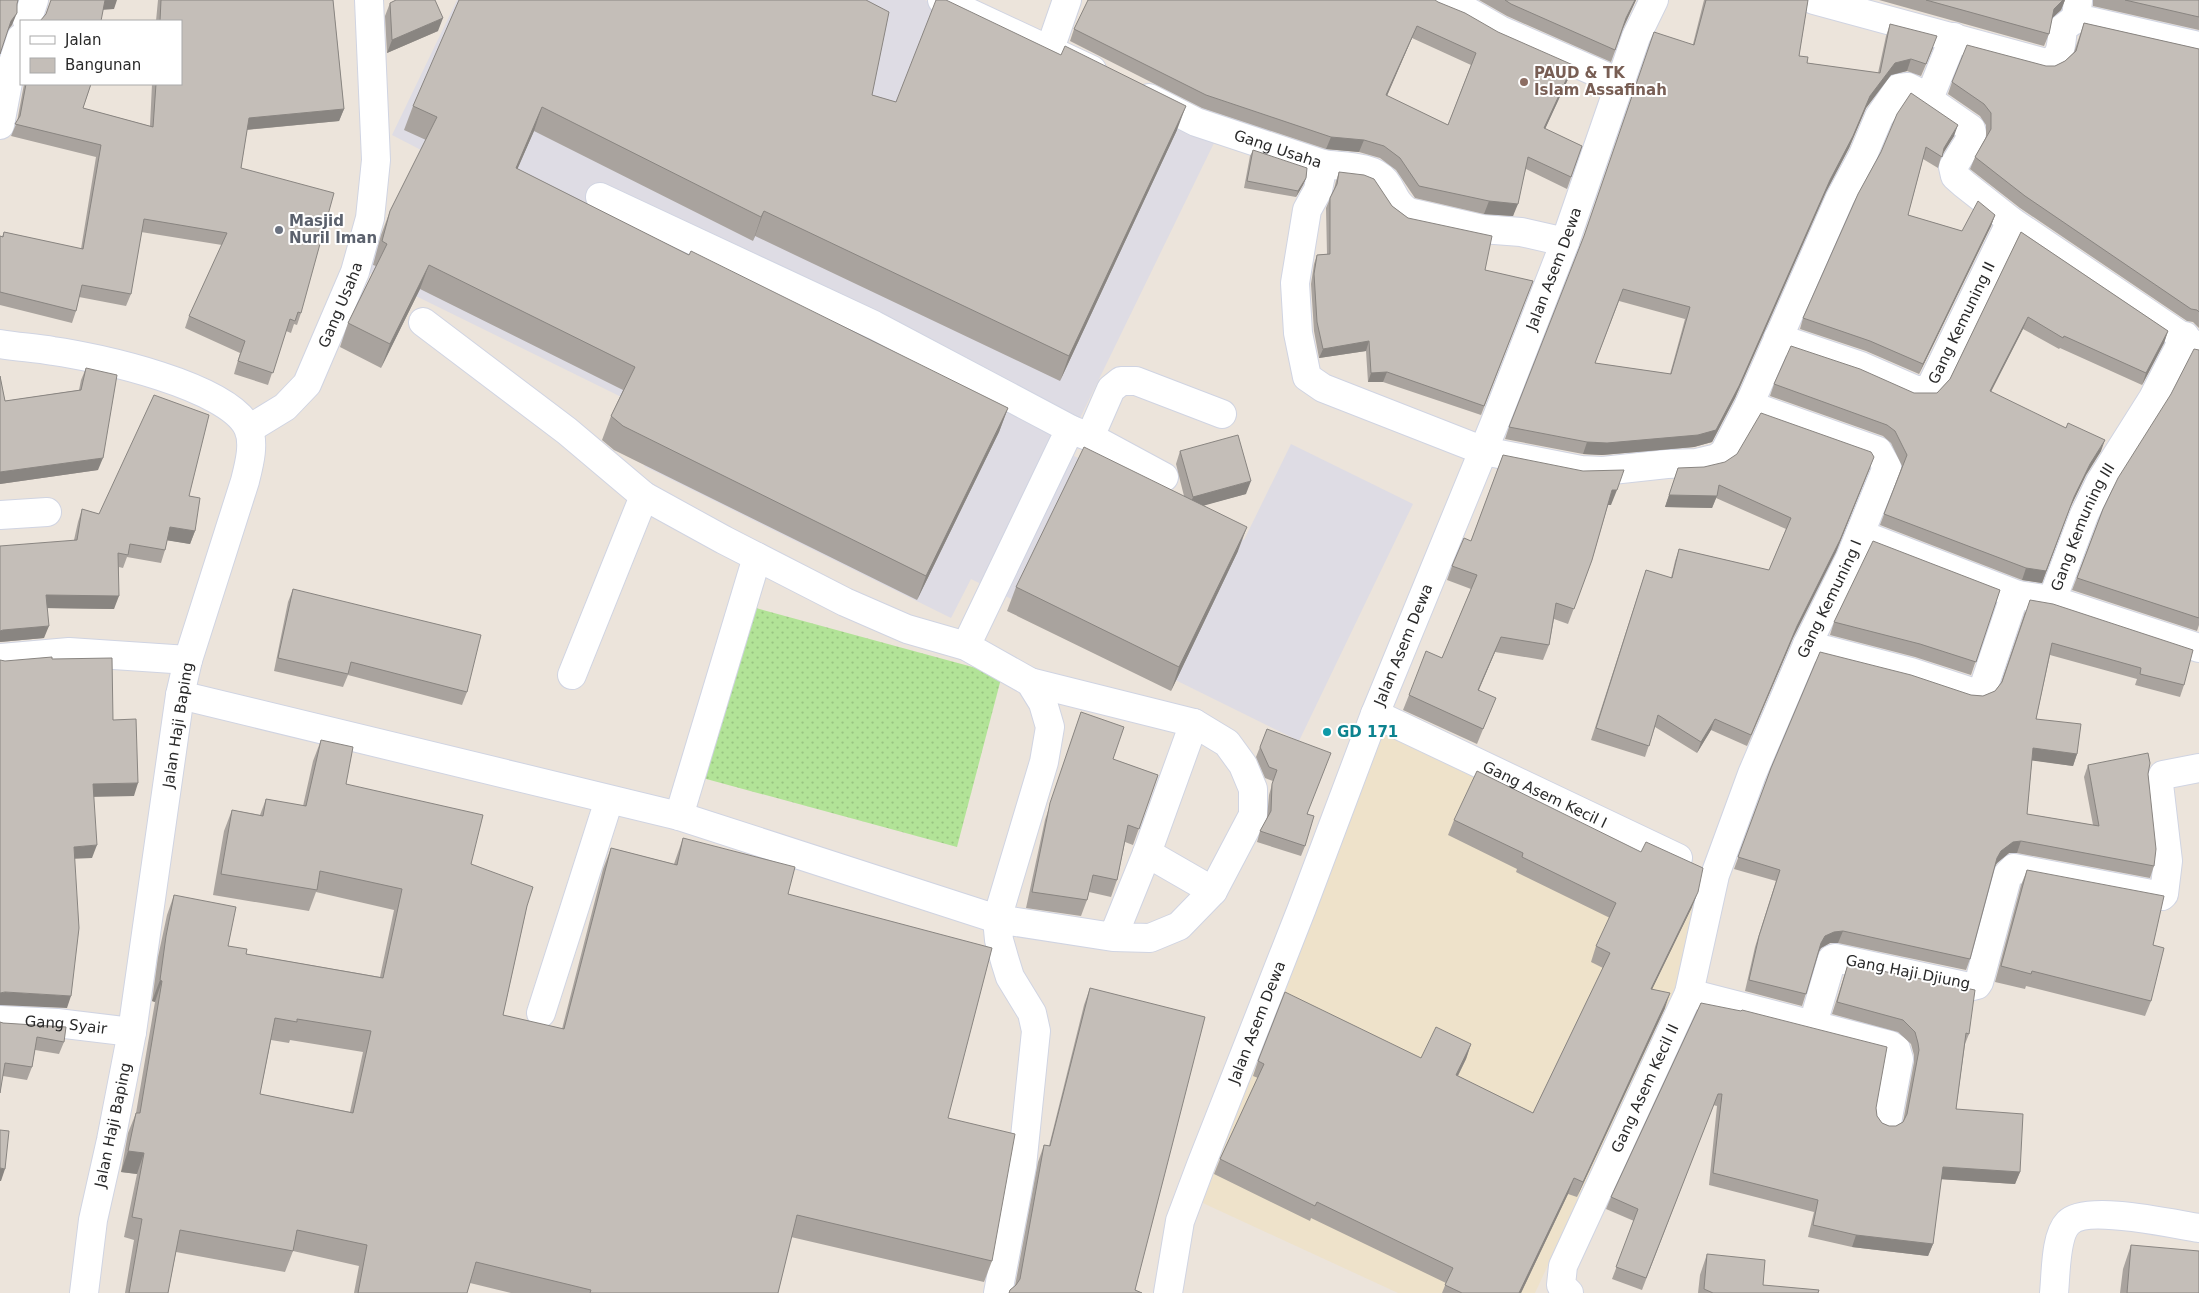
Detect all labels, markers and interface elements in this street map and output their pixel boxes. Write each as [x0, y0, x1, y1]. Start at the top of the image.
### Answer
legend [20, 20, 182, 85]
text: Jalan [64, 31, 101, 49]
text: Bangunan [65, 56, 141, 74]
place label: PAUD & TK Islam Assafinah [1534, 64, 1667, 99]
marker: PAUD & TK Islam Assafinah [1518, 76, 1530, 88]
street label: Gang Usaha [1232, 126, 1324, 172]
street label: Jalan Asem Dewa [1522, 205, 1585, 334]
place label: Masjid Nuril Iman [289, 212, 377, 247]
marker: Masjid Nuril Iman [273, 224, 285, 236]
street label: Gang Kemuning II [1924, 259, 1999, 387]
street label: Gang Usaha [315, 260, 366, 351]
street label: Gang Kemuning III [2047, 460, 2119, 594]
street label: Gang Kemuning I [1794, 537, 1865, 661]
street label: Jalan Asem Dewa [1370, 581, 1437, 709]
street label: Jalan Haji Baping [159, 661, 197, 790]
place label: GD 171 [1337, 723, 1398, 741]
marker: GD 171 [1321, 726, 1333, 738]
street label: Gang Asem Kecil I [1480, 757, 1610, 832]
street label: Gang Haji Djiung [1844, 951, 1972, 993]
street label: Jalan Asem Dewa [1224, 958, 1289, 1087]
street label: Gang Syair [24, 1012, 109, 1038]
street label: Gang Asem Kecil II [1607, 1021, 1682, 1156]
street label: Jalan Haji Baping [91, 1061, 135, 1190]

